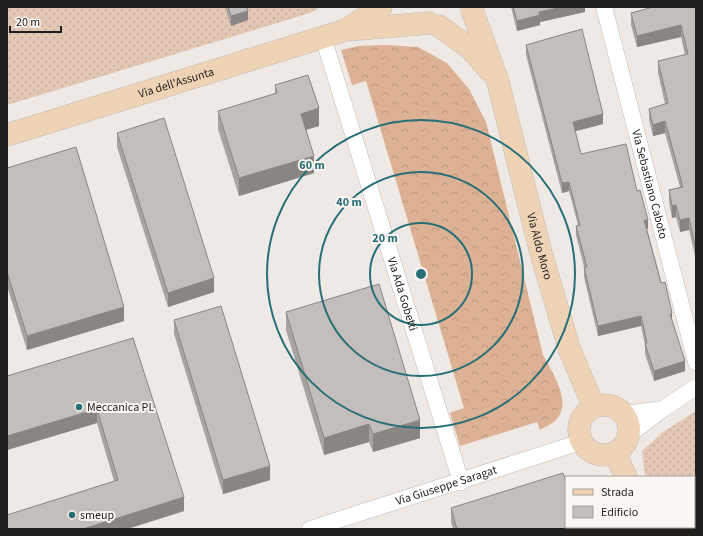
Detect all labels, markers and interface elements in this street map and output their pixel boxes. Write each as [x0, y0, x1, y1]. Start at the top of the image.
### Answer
scale bar [10, 8, 61, 34]
text: 20 m [16, 14, 40, 31]
street label: Via dell'Assunta [136, 63, 216, 102]
street label: Via Sebastiano Caboto [628, 128, 672, 241]
text: 60 m [299, 157, 325, 174]
text: 40 m [336, 194, 362, 211]
street label: Via Aldo Moro [523, 211, 557, 282]
text: 20 m [372, 230, 398, 247]
street label: Via Ada Gobetti [383, 255, 422, 333]
centre of rings [414, 267, 428, 281]
place label: Meccanica PL [87, 399, 154, 416]
marker: Meccanica PL [74, 402, 84, 412]
street label: Via Giuseppe Saragat [393, 461, 499, 509]
legend [565, 476, 695, 528]
text: Strada [601, 484, 634, 501]
text: Edificio [601, 504, 638, 521]
place label: smeup [80, 507, 114, 524]
marker: smeup [67, 510, 77, 520]

